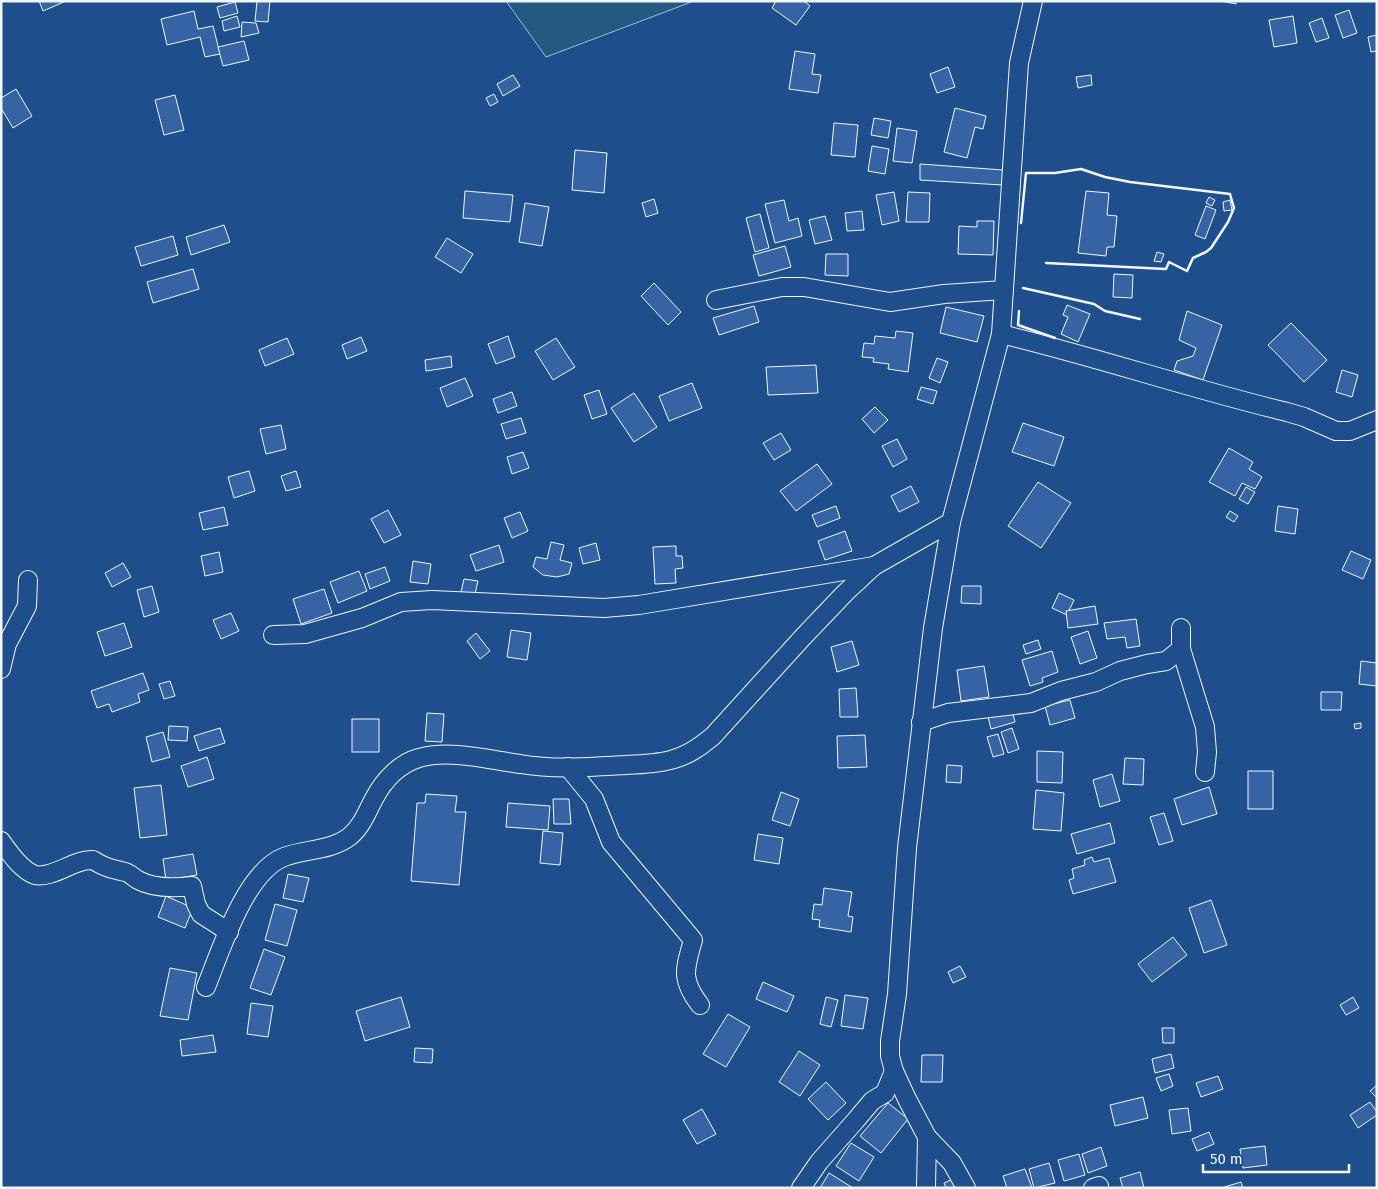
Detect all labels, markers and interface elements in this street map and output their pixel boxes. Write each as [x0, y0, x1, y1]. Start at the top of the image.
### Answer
scale bar [1203, 1142, 1349, 1174]
text: 50 m [1210, 1150, 1243, 1168]

